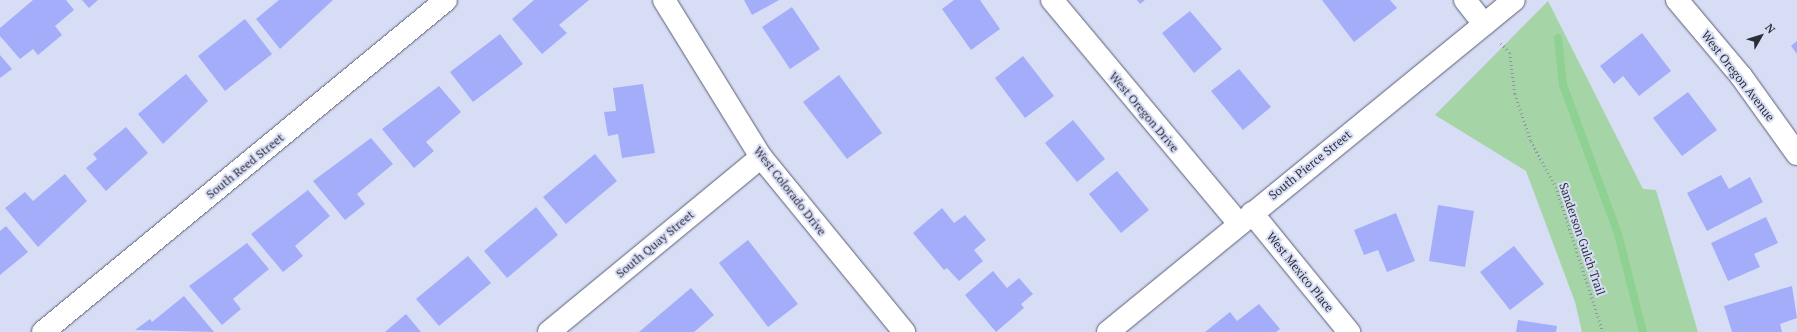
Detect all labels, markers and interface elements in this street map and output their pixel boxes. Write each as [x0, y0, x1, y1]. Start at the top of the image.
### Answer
north arrow [1741, 16, 1781, 56]
text: N [1762, 21, 1778, 36]
street label: West Oregon Avenue [1698, 28, 1778, 124]
street label: West Oregon Drive [1106, 69, 1182, 155]
street label: South Pierce Street [1266, 127, 1354, 203]
street label: South Reed Street [203, 130, 287, 202]
street label: West Colorado Drive [751, 144, 829, 238]
street label: Sanderson Gulch Trail [1556, 181, 1608, 297]
street label: South Quay Street [613, 207, 697, 281]
street label: West Mexico Place [1263, 229, 1337, 315]

